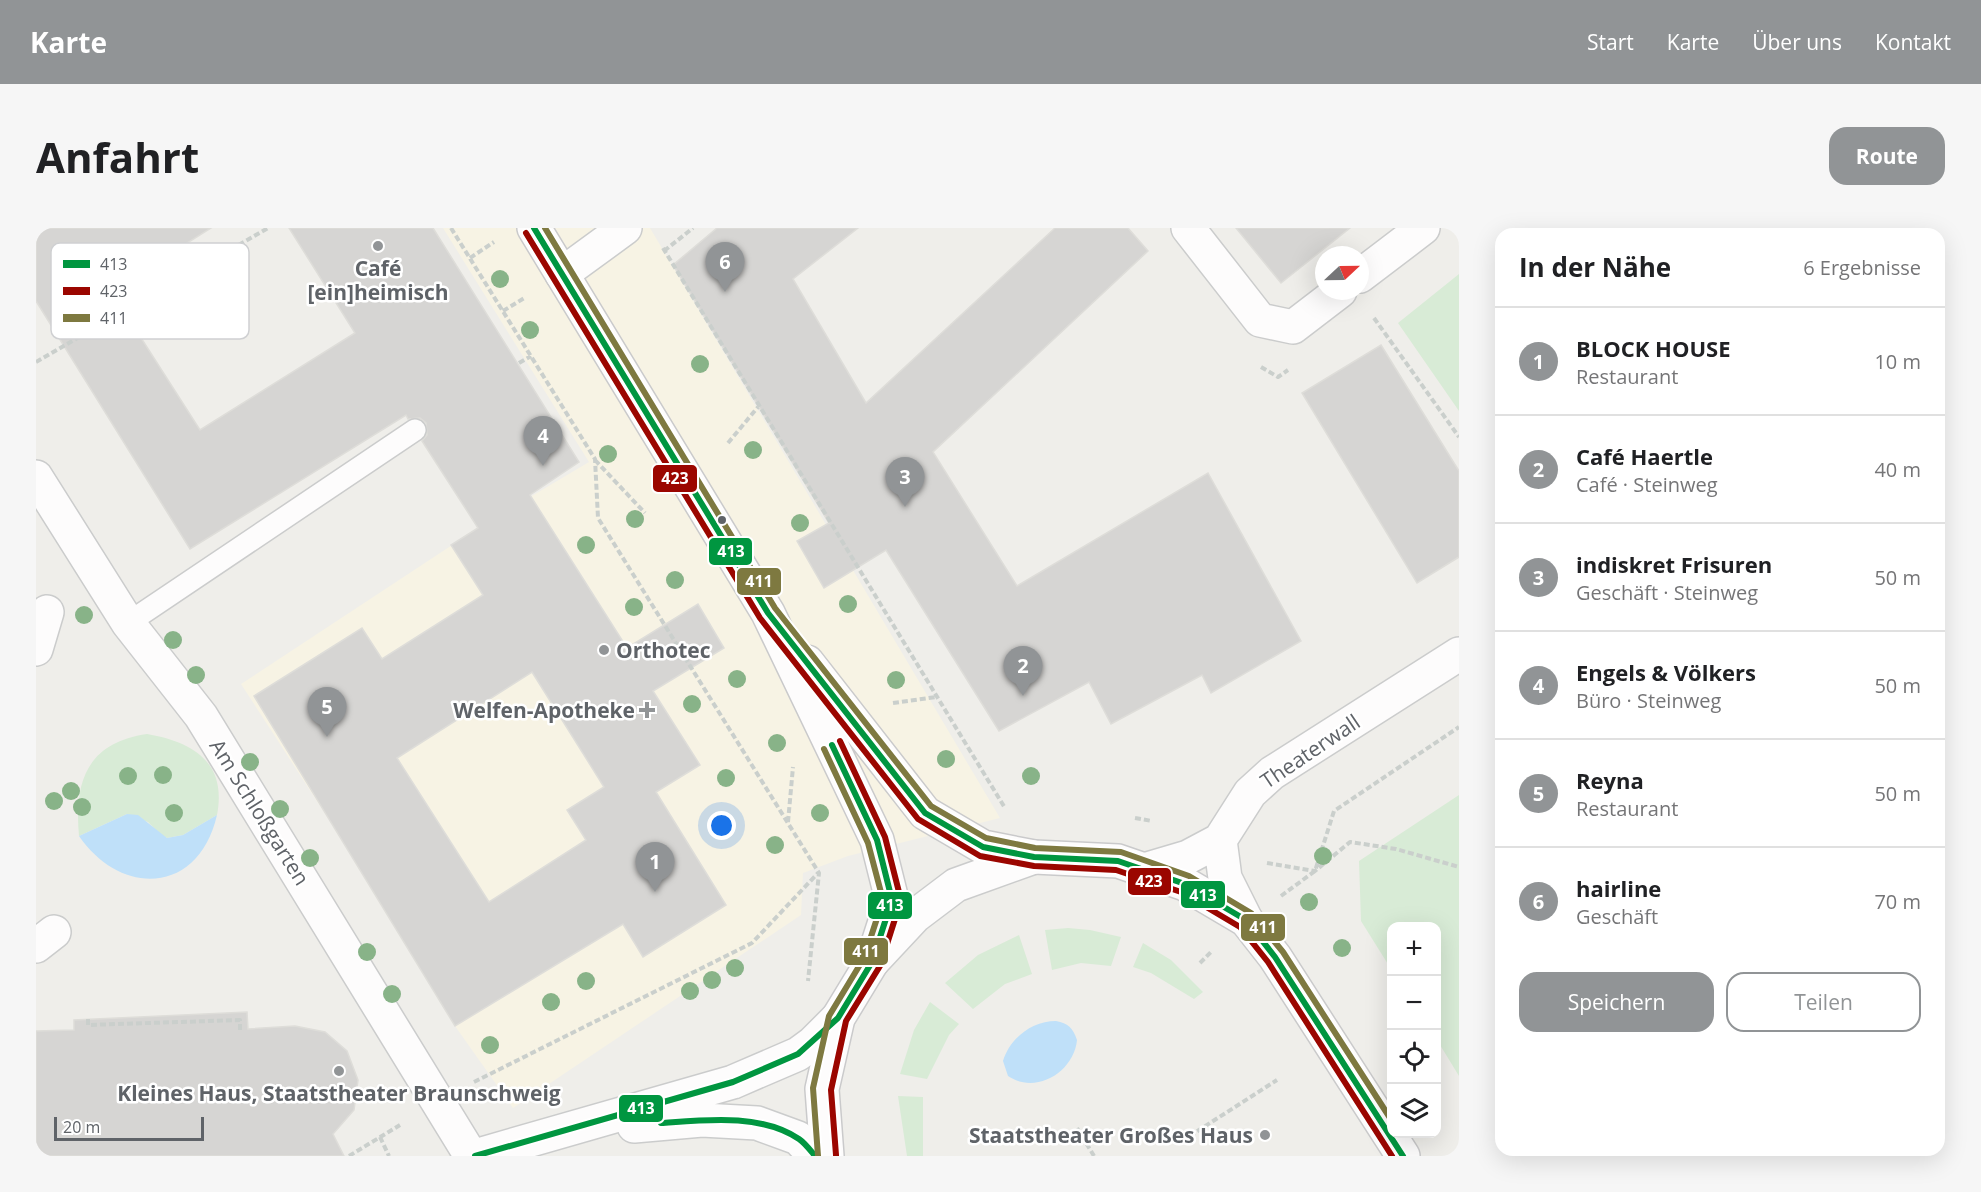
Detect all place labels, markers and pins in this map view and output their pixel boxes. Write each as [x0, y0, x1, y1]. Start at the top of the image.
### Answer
marker: Café [ein]heimisch [371, 239, 385, 253]
pin: 6 [706, 242, 744, 292]
place label: Café [ein]heimisch [307, 254, 449, 306]
pin: 4 [524, 416, 562, 466]
pin: 3 [886, 458, 924, 507]
unlabelled marker [716, 514, 728, 526]
place label: Orthotec [616, 636, 711, 664]
marker: Orthotec [597, 643, 611, 657]
pin: 2 [1004, 646, 1042, 696]
pin: 5 [308, 688, 346, 737]
place label: Welfen-Apotheke [453, 696, 635, 724]
marker: Welfen-Apotheke [640, 703, 654, 717]
pin: 1 [636, 842, 674, 892]
marker: Kleines Haus, Staatstheater Braunschweig [332, 1064, 346, 1078]
place label: Kleines Haus, Staatstheater Braunschweig [117, 1079, 561, 1107]
place label: Staatstheater Großes Haus [969, 1121, 1253, 1149]
marker: Staatstheater Großes Haus [1258, 1128, 1272, 1142]

